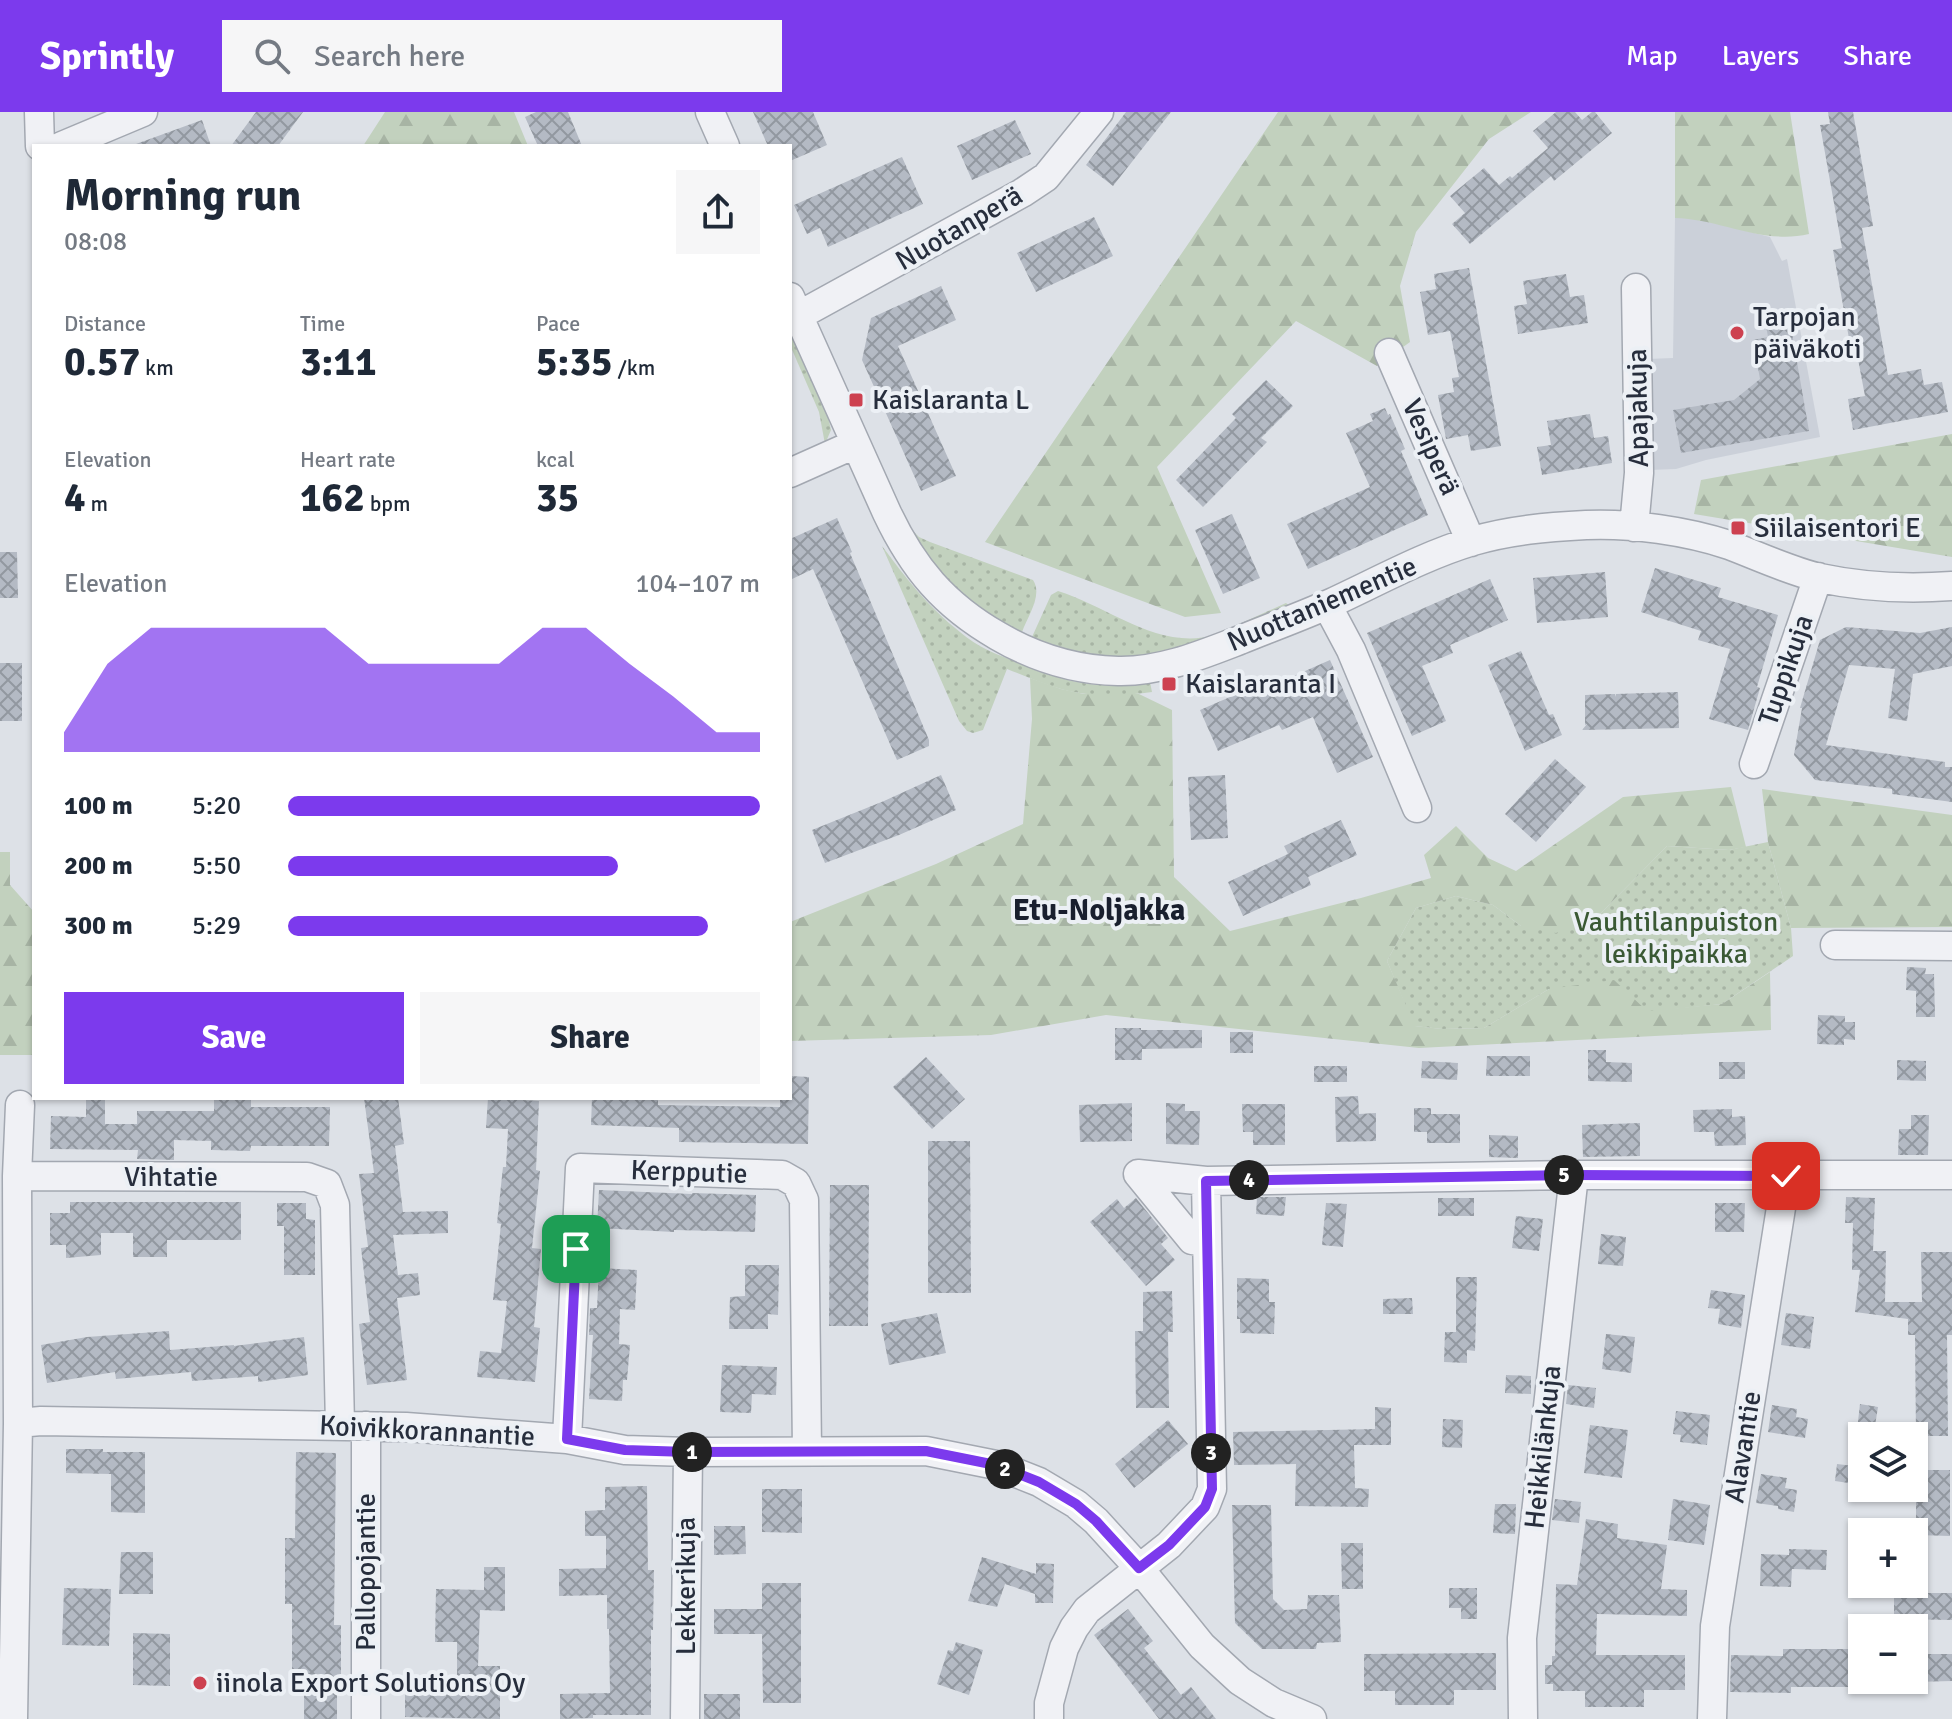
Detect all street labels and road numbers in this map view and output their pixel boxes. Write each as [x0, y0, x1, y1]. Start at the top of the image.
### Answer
street label: Nuotanperä [889, 178, 1029, 278]
street label: Apajakuja [1620, 348, 1656, 468]
street label: Vesiperä [1395, 394, 1467, 500]
street label: Nuottaniementie [1222, 549, 1422, 659]
street label: Tuppikuja [1751, 610, 1821, 730]
street label: Kerpputie [630, 1153, 748, 1191]
street label: Vihtatie [124, 1160, 218, 1194]
street label: Heikkilänkuja [1517, 1363, 1569, 1531]
street label: Alavantie [1717, 1389, 1769, 1505]
street label: Koivikkorannantie [318, 1408, 536, 1454]
street label: Pallopojantie [349, 1493, 383, 1651]
street label: Lekkerikuja [669, 1517, 703, 1655]

